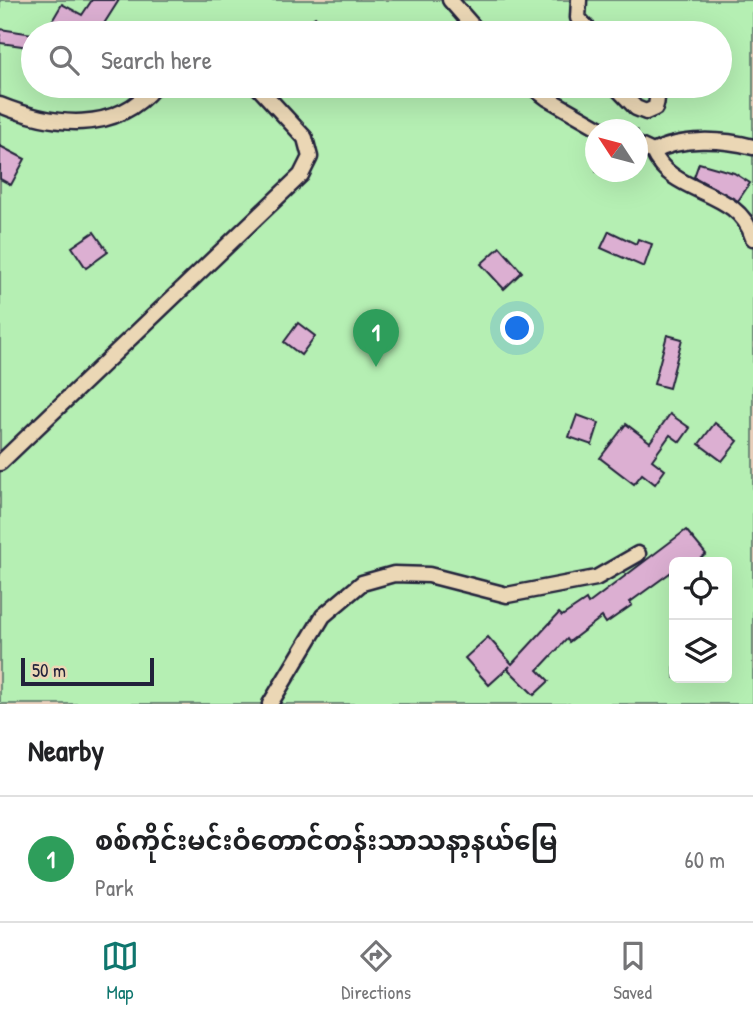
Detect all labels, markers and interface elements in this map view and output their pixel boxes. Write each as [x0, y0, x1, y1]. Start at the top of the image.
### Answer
search box [21, 21, 732, 98]
icon: search [45, 41, 83, 79]
text: Search here [101, 42, 212, 77]
north arrow [585, 119, 648, 182]
pin: 1 [353, 309, 399, 367]
your location [500, 311, 534, 345]
map controls [669, 557, 732, 683]
button: locate [669, 557, 732, 620]
button: layers [669, 620, 732, 683]
scale bar [21, 655, 154, 687]
text: 50 m [32, 657, 66, 683]
text: Nearby [28, 730, 104, 770]
text: စစ်ကိုင်းမင်းဝံတောင်တန်းသာသနာ့နယ်မြေ [95, 823, 558, 858]
text: 1 [47, 844, 55, 875]
text: 60 m [685, 844, 725, 875]
text: Park [95, 872, 133, 903]
tab: Map [101, 937, 139, 1005]
tab: Directions [341, 937, 411, 1005]
tab: Saved [613, 937, 652, 1005]

